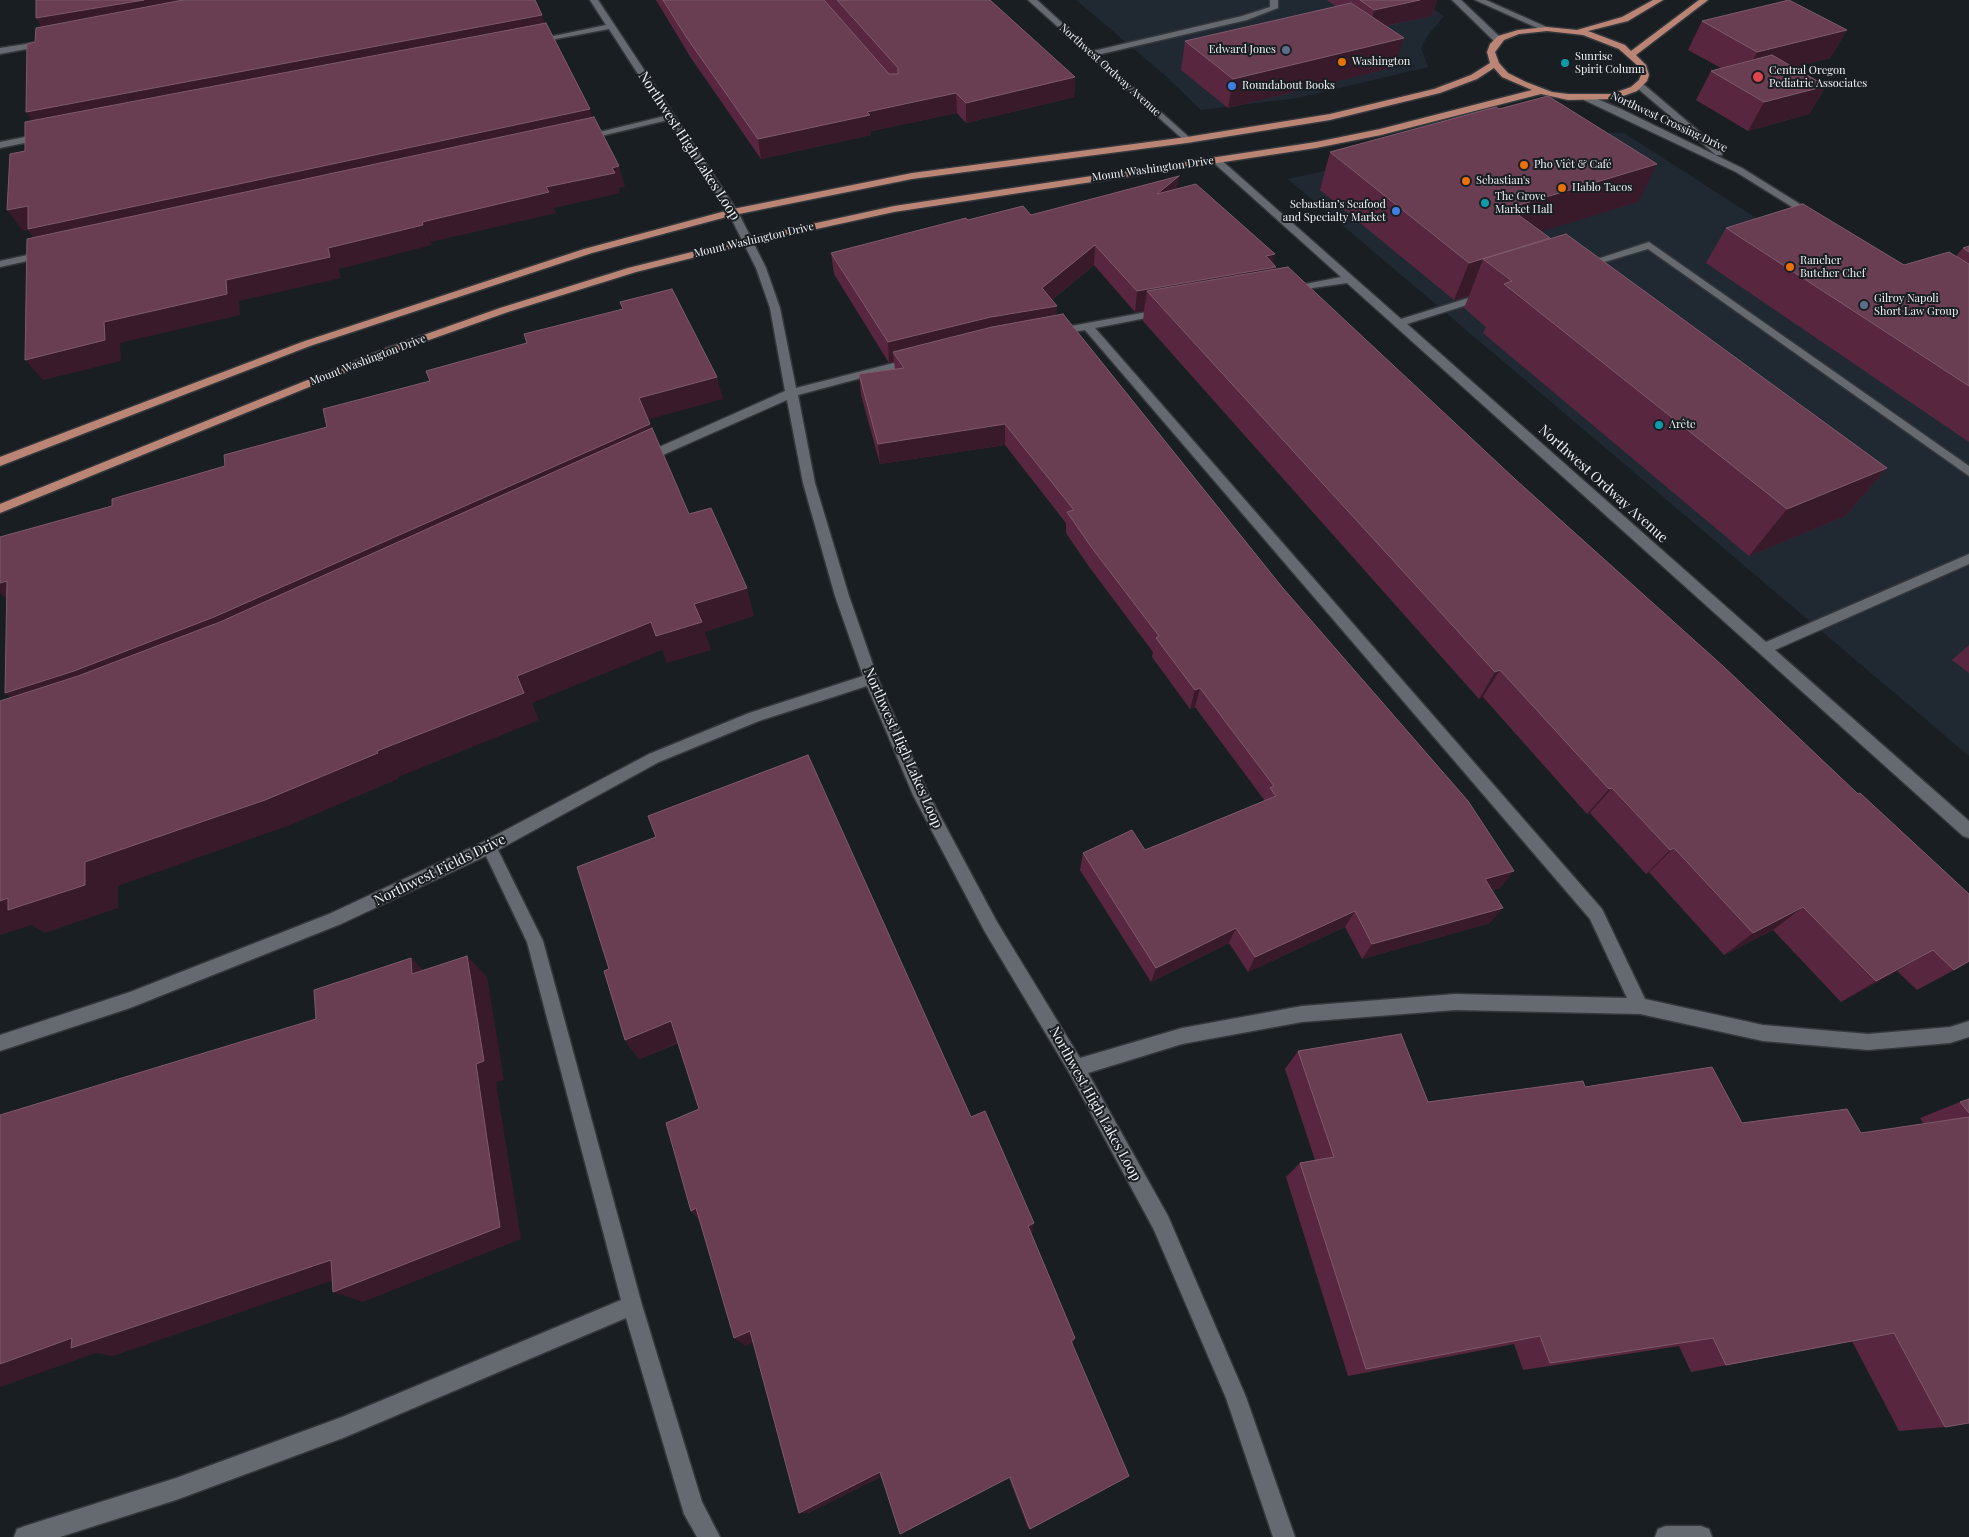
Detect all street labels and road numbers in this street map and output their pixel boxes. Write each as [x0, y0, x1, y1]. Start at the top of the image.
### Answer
street label: Northwest Ordway Avenue [1057, 21, 1163, 119]
street label: Northwest High Lakes Loop [635, 69, 743, 223]
street label: Northwest Crossing Drive [1608, 89, 1730, 155]
street label: Mount Washington Drive [1091, 154, 1215, 184]
street label: Mount Washington Drive [693, 220, 815, 260]
street label: Mount Washington Drive [308, 332, 428, 388]
street label: Northwest Ordway Avenue [1535, 422, 1671, 546]
street label: Northwest High Lakes Loop [860, 665, 946, 831]
street label: Northwest Fields Drive [372, 831, 508, 909]
street label: Northwest High Lakes Loop [1046, 1024, 1144, 1184]

